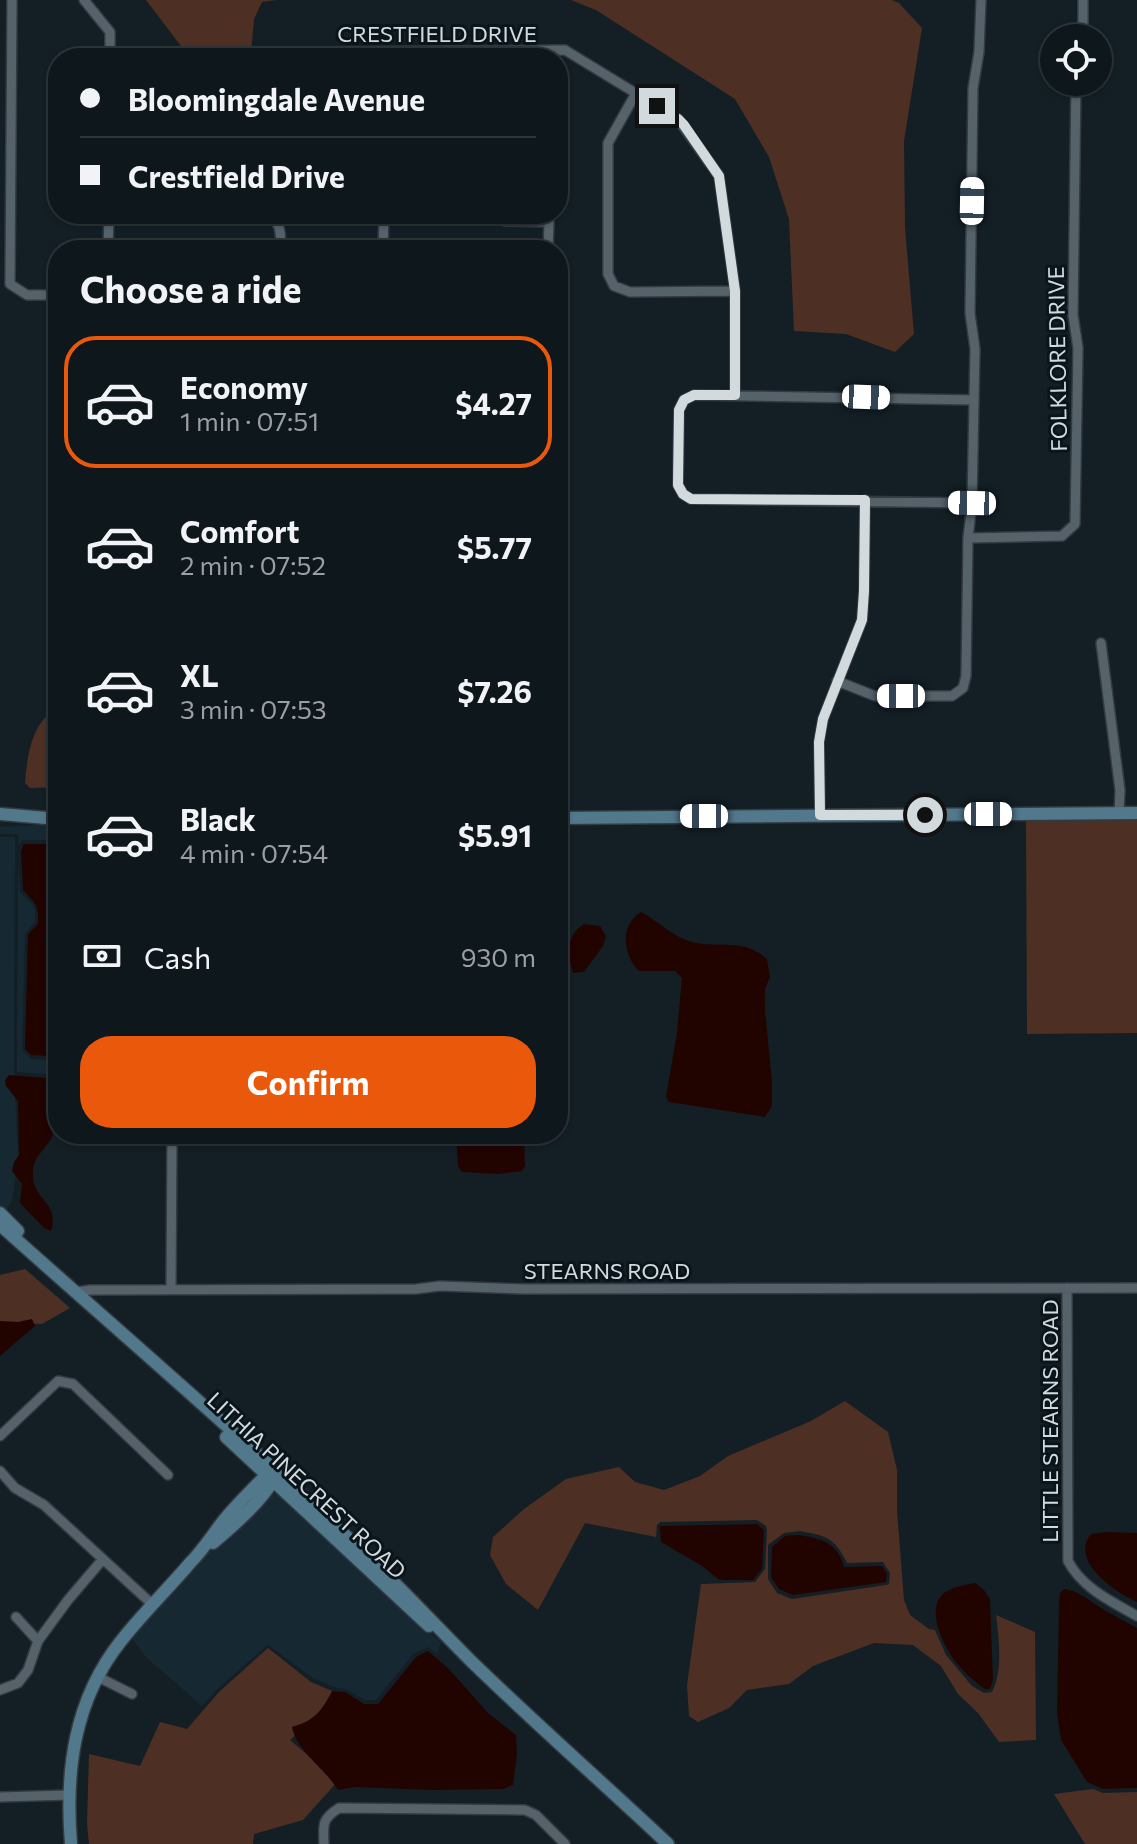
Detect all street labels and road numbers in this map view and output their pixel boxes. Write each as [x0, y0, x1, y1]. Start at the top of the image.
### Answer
street label: CRESTFIELD DRIVE [337, 20, 537, 47]
street label: FOLKLORE DRIVE [1042, 266, 1072, 452]
street label: STEARNS ROAD [524, 1257, 690, 1284]
street label: LITTLE STEARNS ROAD [1036, 1299, 1063, 1543]
street label: LITHIA PINECREST ROAD [202, 1386, 412, 1584]

